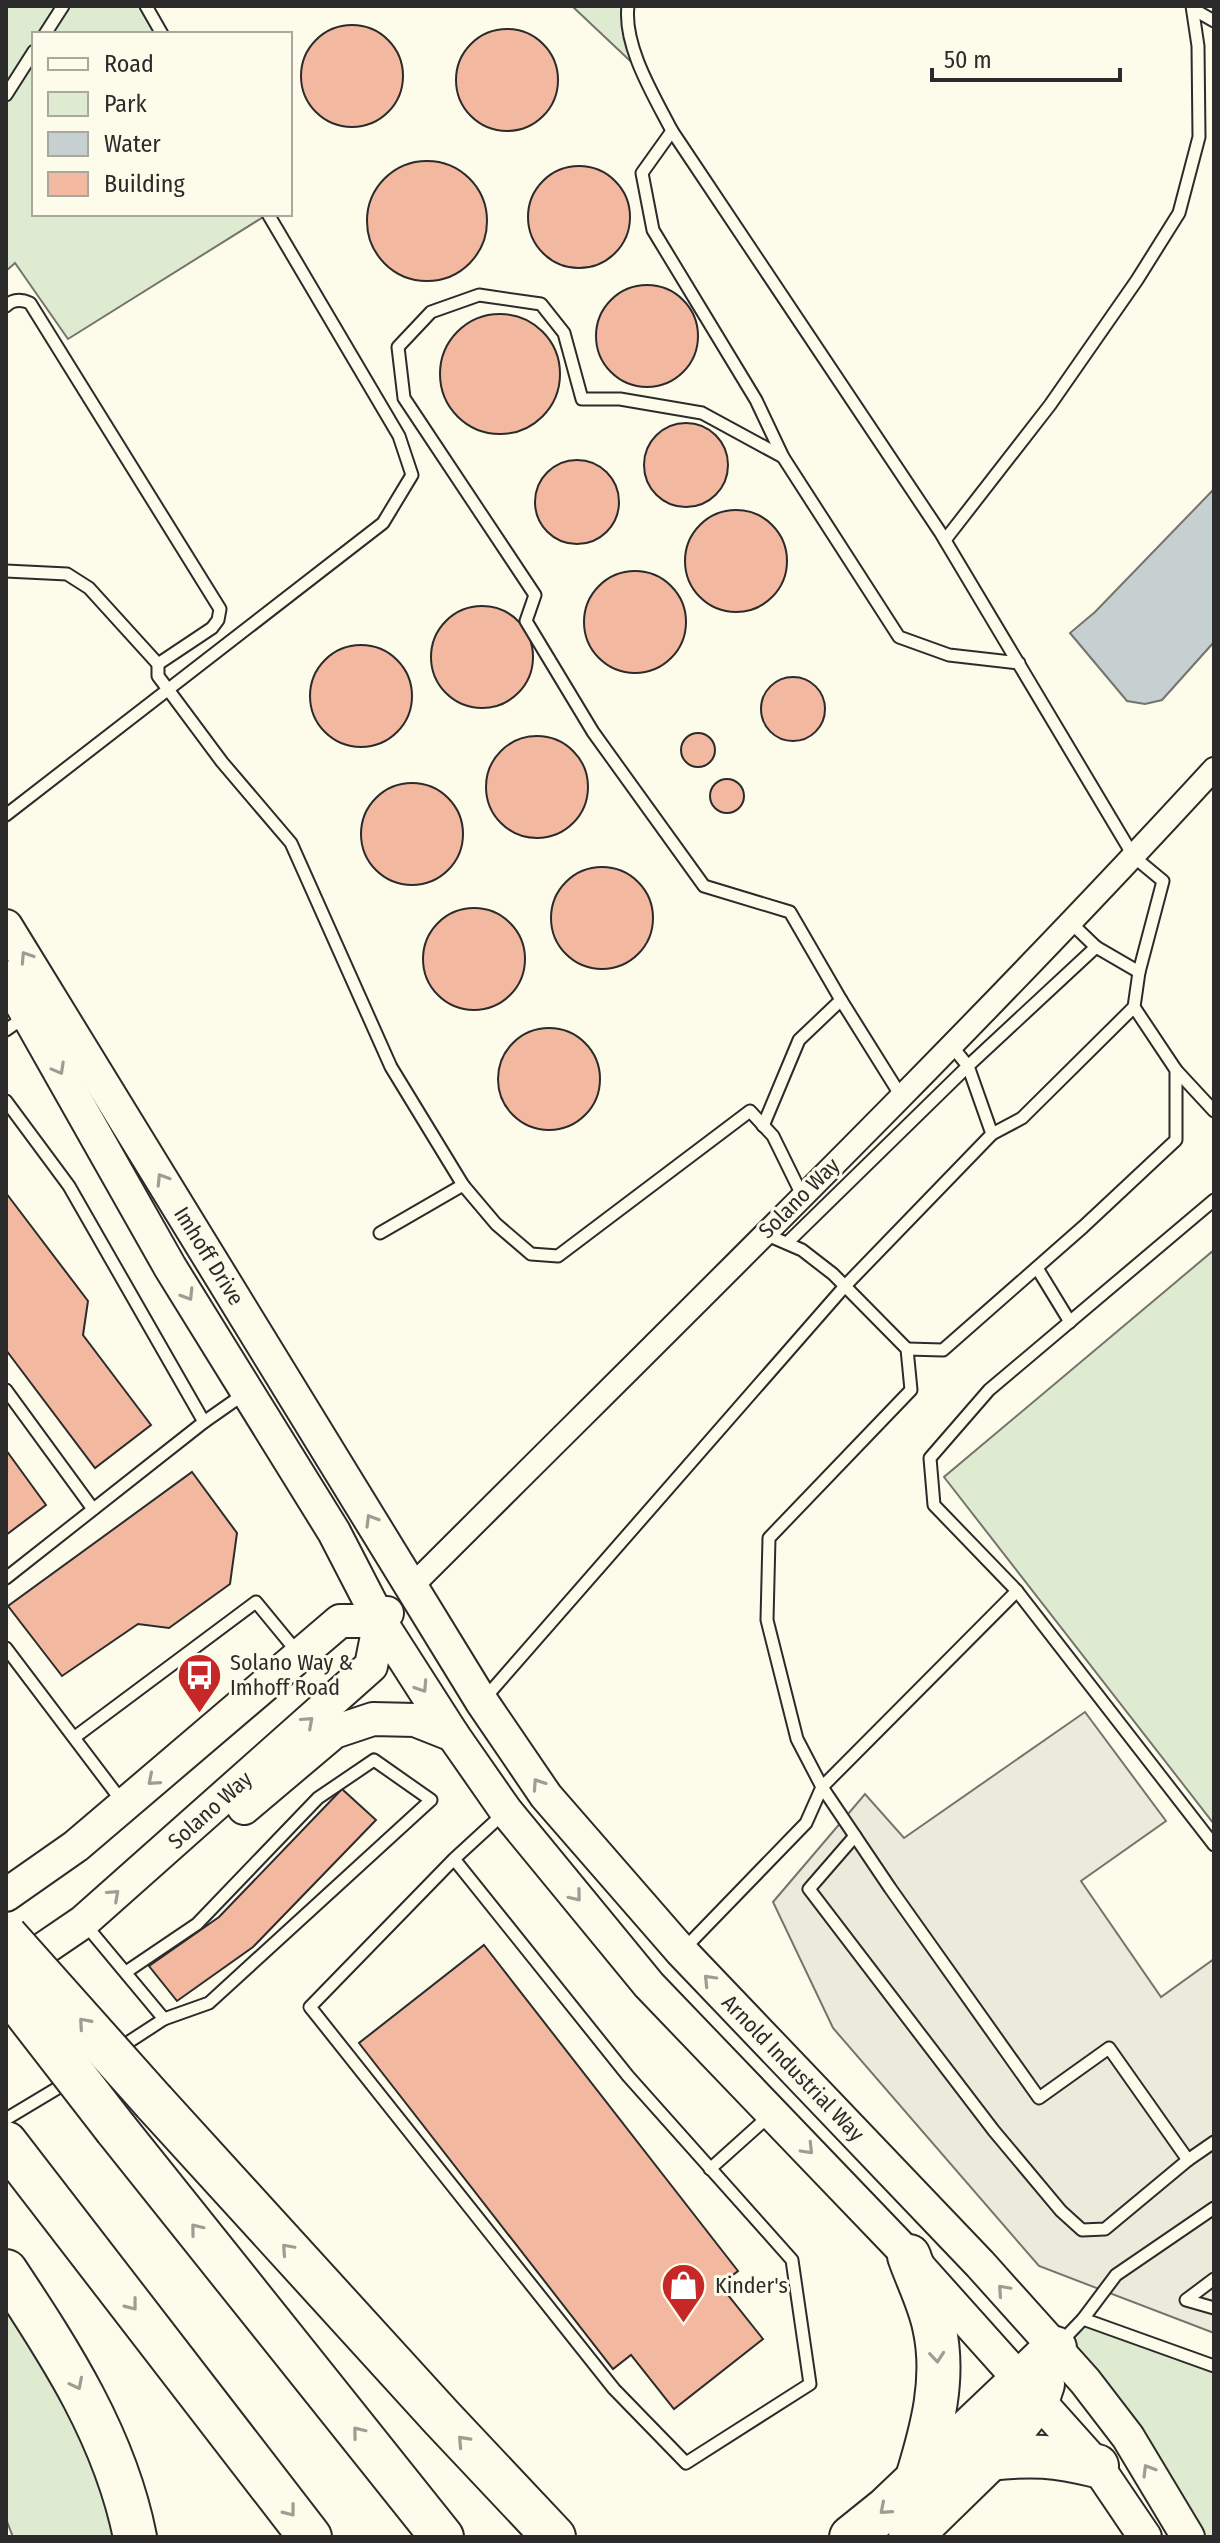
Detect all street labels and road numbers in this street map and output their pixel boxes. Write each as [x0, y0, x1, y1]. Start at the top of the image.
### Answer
street label: Solano Way [753, 1152, 845, 1244]
street label: Imhoff Drive [168, 1202, 250, 1310]
street label: Solano Way [163, 1765, 258, 1855]
street label: Arnold Industrial Way [716, 1989, 870, 2147]

